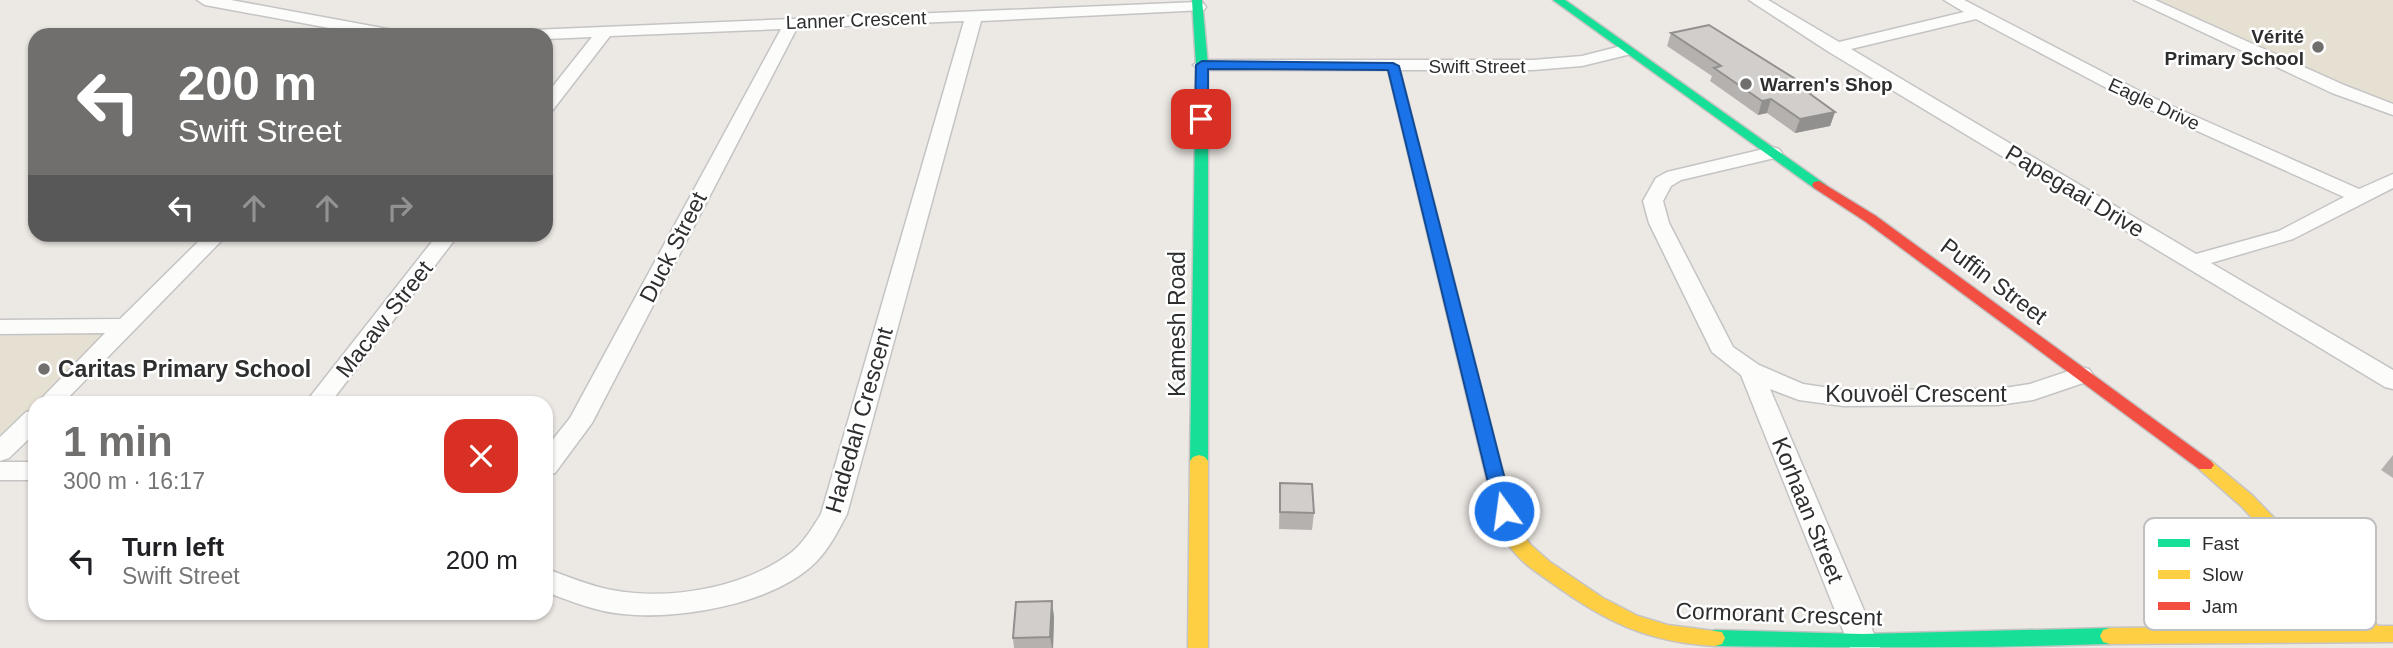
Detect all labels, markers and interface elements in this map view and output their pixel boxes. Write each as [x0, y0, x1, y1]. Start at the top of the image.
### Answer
street label: Lanner Crescent [785, 7, 927, 33]
place label: Vérité Primary School [2165, 26, 2304, 69]
marker: Vérité Primary School [2310, 39, 2326, 55]
icon: left [63, 56, 154, 147]
text: 200 m [178, 56, 317, 110]
street label: Swift Street [1428, 56, 1526, 77]
place label: Warren's Shop [1760, 74, 1893, 95]
street label: Eagle Drive [2105, 74, 2203, 134]
marker: Warren's Shop [1738, 76, 1754, 92]
pin [1171, 89, 1231, 149]
icon: arrive [1182, 100, 1220, 138]
text: Swift Street [178, 113, 342, 149]
street label: Papegaai Drive [2001, 139, 2149, 243]
street label: Duck Street [634, 187, 712, 306]
icon: left [162, 189, 200, 227]
icon: ahead [235, 189, 273, 227]
icon: ahead [308, 189, 346, 227]
icon: right [381, 189, 419, 227]
street label: Puffin Street [1936, 233, 2053, 330]
street label: Kamesh Road [1164, 251, 1190, 397]
street label: Macaw Street [330, 255, 438, 382]
street label: Hadedah Crescent [820, 324, 898, 516]
place label: Caritas Primary School [58, 356, 311, 382]
marker: Caritas Primary School [36, 361, 52, 377]
street label: Kouvoël Crescent [1825, 381, 2007, 407]
text: 1 min [63, 418, 173, 465]
button: close [444, 419, 518, 493]
street label: Korhaan Street [1767, 433, 1849, 587]
text: 300 m · 16:17 [63, 468, 205, 494]
position arrow [1467, 474, 1541, 548]
legend [2144, 518, 2376, 630]
text: Turn left [122, 532, 224, 562]
text: Fast [2202, 533, 2240, 554]
icon: left [63, 542, 101, 580]
text: 200 m [446, 545, 518, 575]
text: Swift Street [122, 563, 240, 589]
text: Slow [2202, 564, 2243, 585]
text: Jam [2202, 596, 2238, 617]
street label: Cormorant Crescent [1675, 597, 1884, 631]

